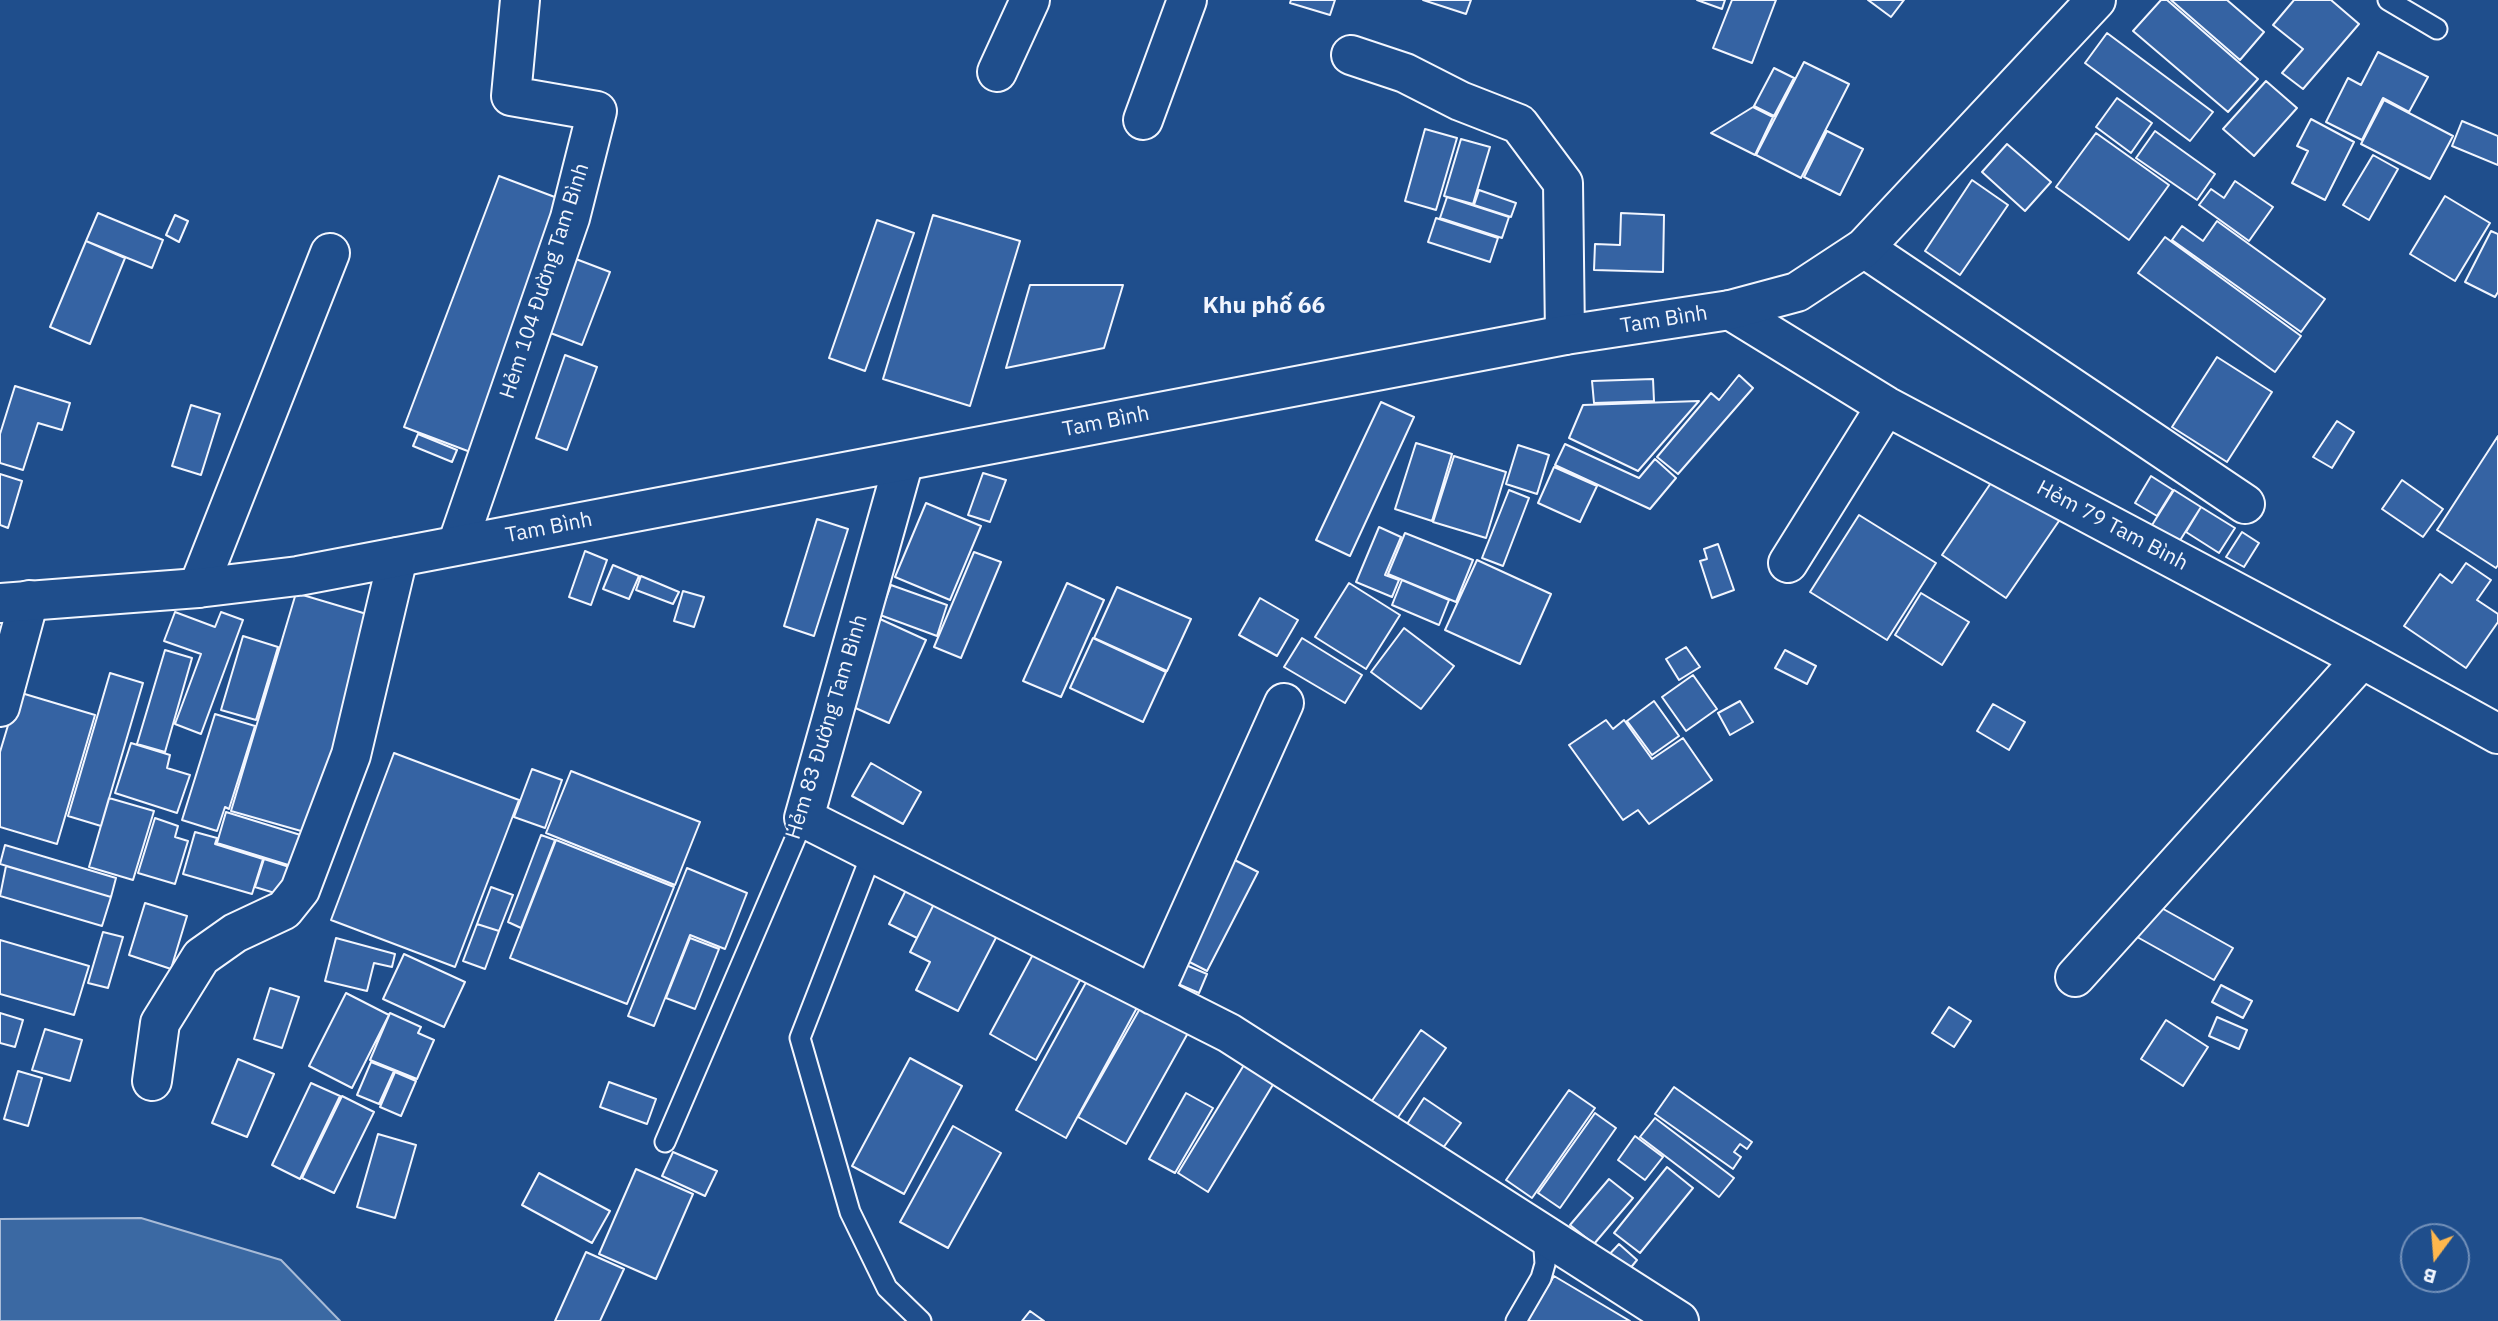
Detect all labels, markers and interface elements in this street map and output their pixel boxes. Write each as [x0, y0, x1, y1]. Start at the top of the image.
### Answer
street label: Hẻm 104 Đường Tam Bình [495, 160, 595, 402]
district label: Khu phố 66 [1203, 292, 1325, 320]
street label: Tam Bình [1619, 301, 1709, 339]
street label: Tam Bình [1060, 401, 1152, 443]
street label: Hẻm 79 Tam Bình [2032, 476, 2192, 576]
street label: Tam Bình [503, 507, 595, 549]
street label: Hẻm 83 Đường Tam Bình [781, 612, 873, 842]
north arrow [2400, 1223, 2470, 1293]
text: B [2420, 1263, 2439, 1290]

